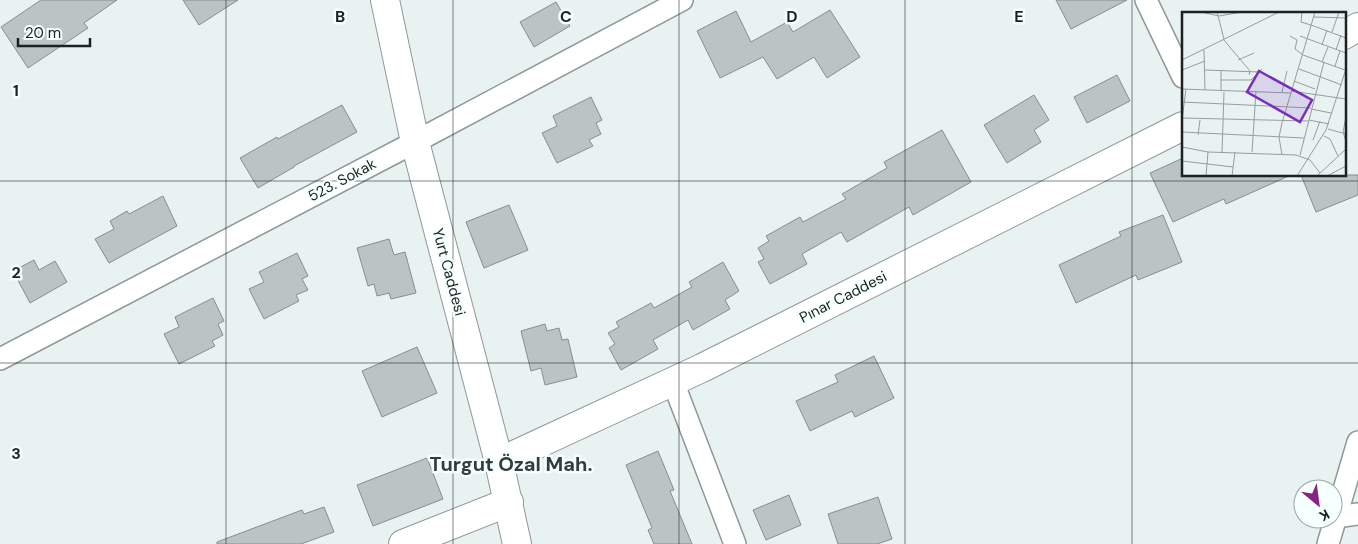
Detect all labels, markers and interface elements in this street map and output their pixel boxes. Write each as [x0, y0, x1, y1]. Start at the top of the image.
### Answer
text: B [335, 6, 345, 27]
text: C [560, 6, 572, 27]
text: D [786, 6, 798, 27]
text: E [1014, 6, 1024, 27]
inset map [1182, 12, 1346, 176]
scale bar [18, 15, 90, 47]
text: 20 m [25, 23, 61, 43]
text: 1 [13, 80, 19, 101]
street label: 523. Sokak [305, 154, 380, 206]
street label: Yurt Caddesi [428, 226, 470, 318]
text: 2 [11, 262, 21, 283]
street label: Pınar Caddesi [796, 266, 890, 328]
text: 3 [11, 443, 21, 464]
district label: Turgut Özal Mah. [430, 451, 592, 477]
north arrow [1293, 479, 1343, 529]
text: K [1316, 505, 1333, 525]

